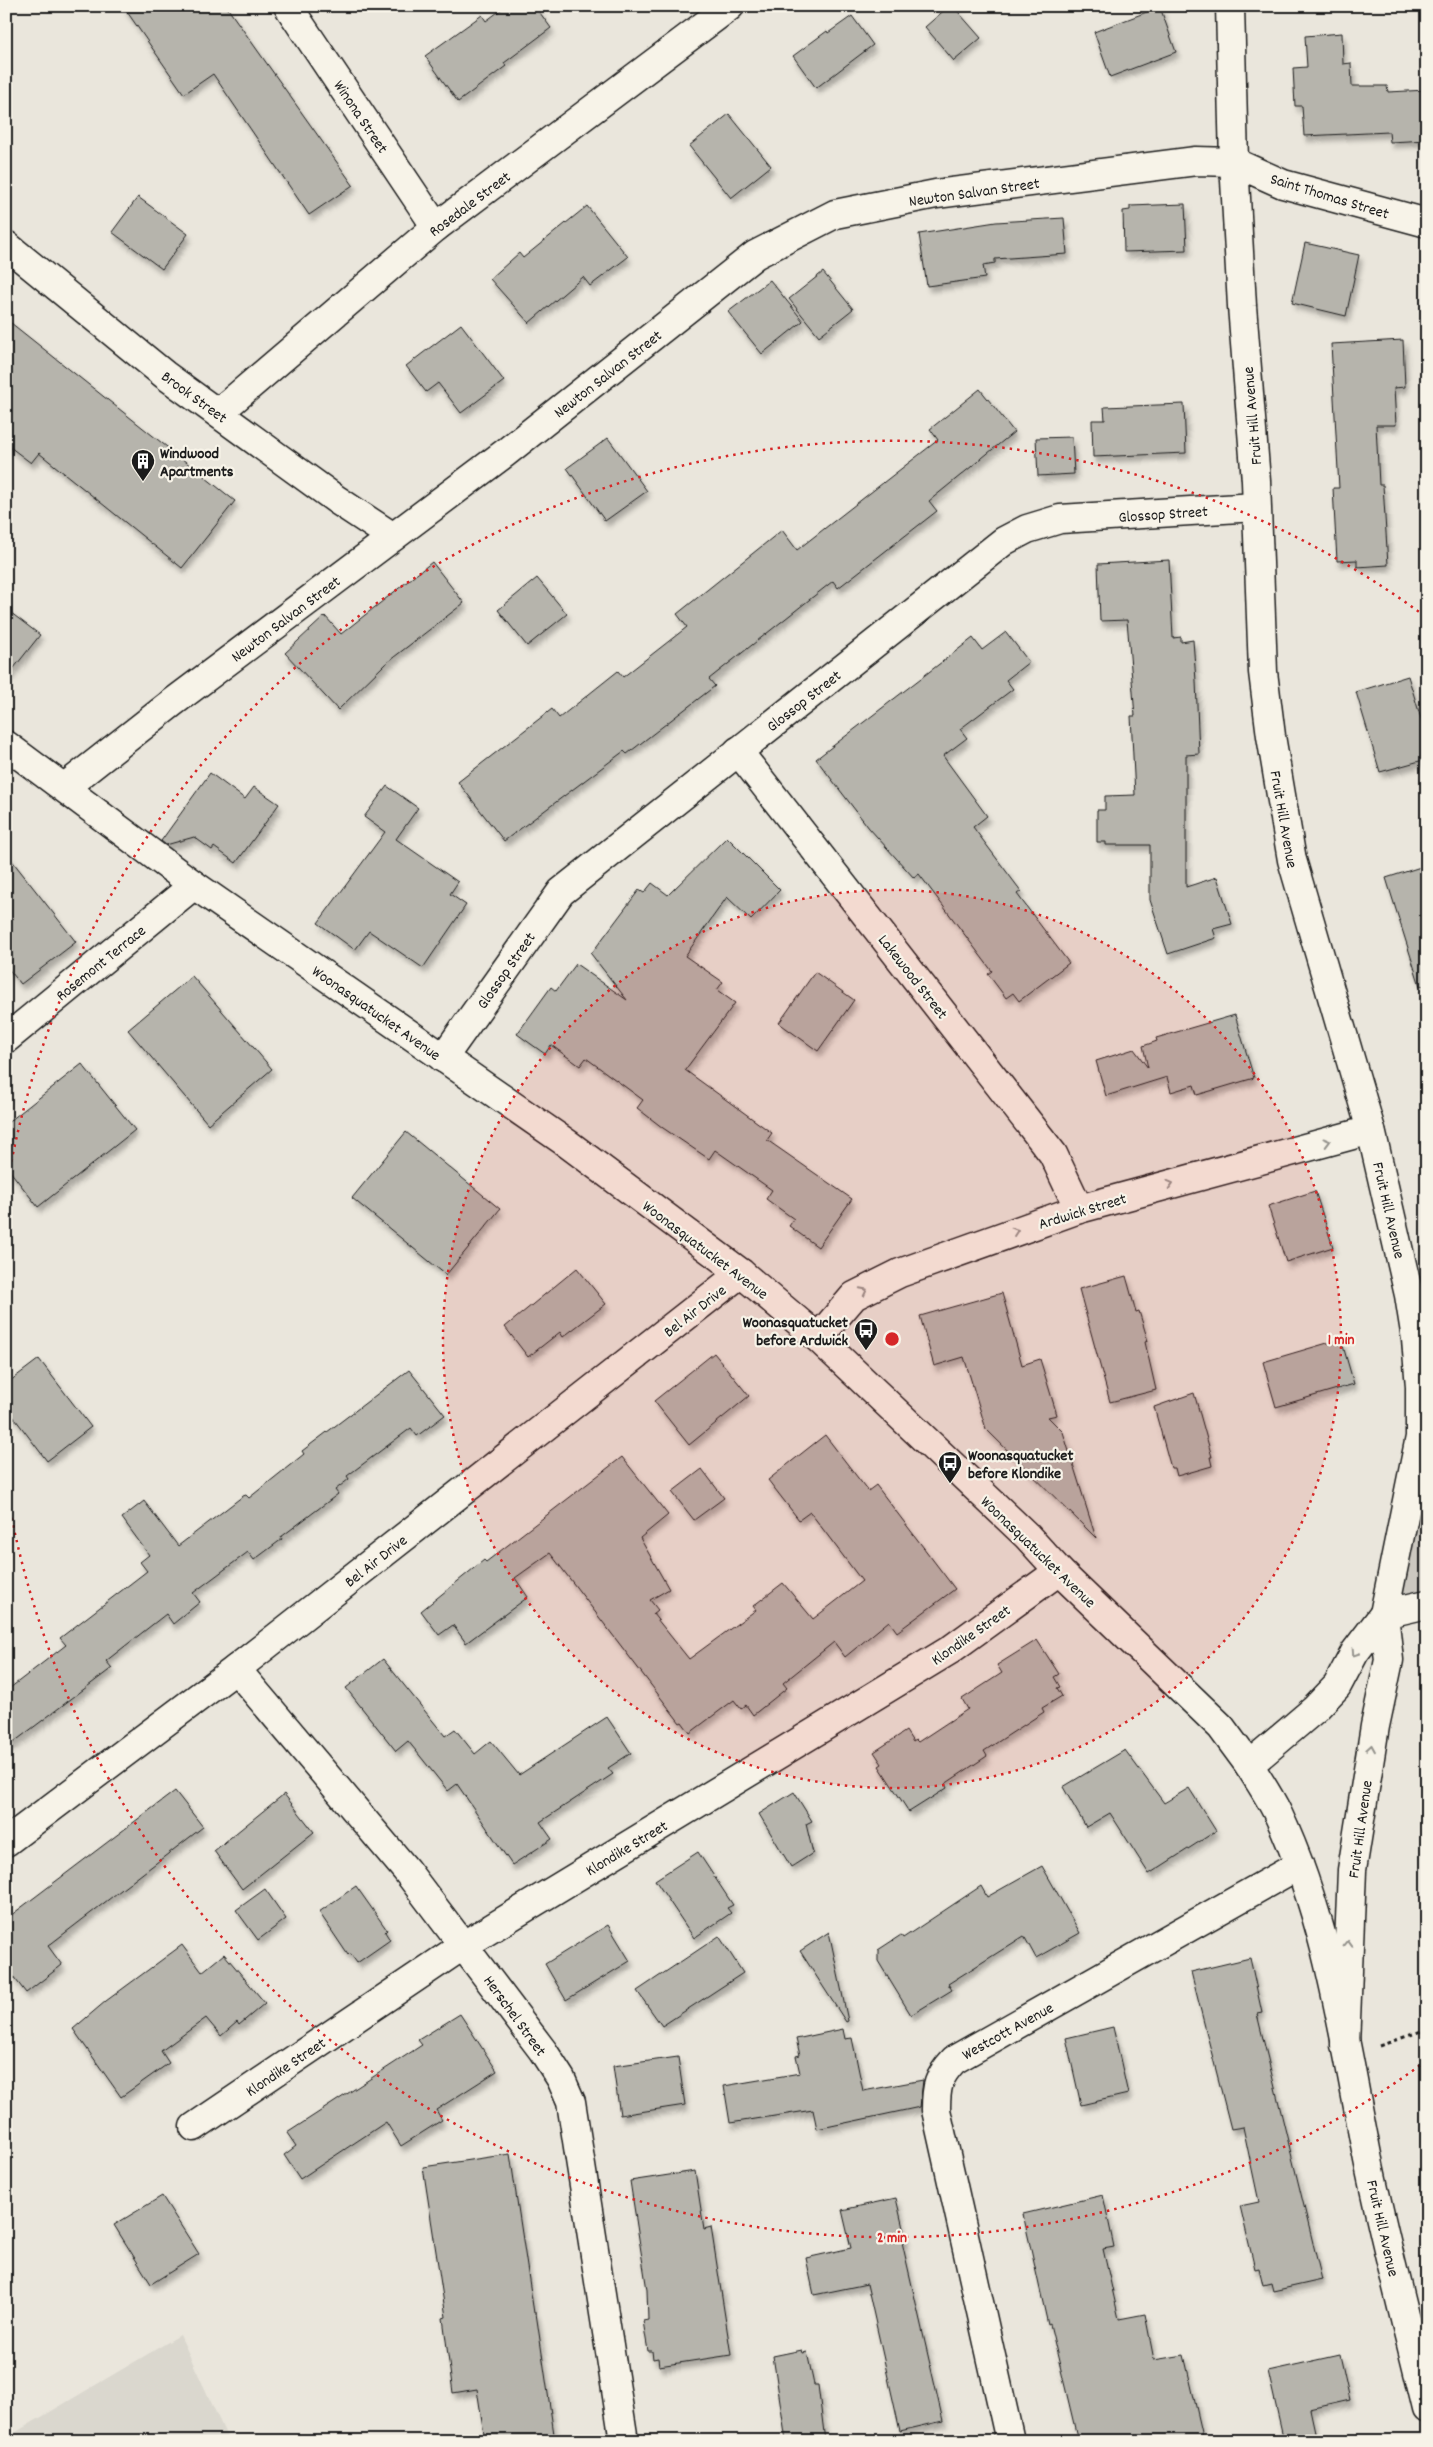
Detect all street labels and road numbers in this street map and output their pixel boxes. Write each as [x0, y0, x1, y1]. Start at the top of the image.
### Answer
street label: Winona Street [327, 76, 393, 159]
street label: Rosedale Street [425, 167, 516, 243]
street label: Saint Thomas Street [1267, 168, 1392, 226]
street label: Newton Salvan Street [907, 173, 1041, 214]
street label: Newton Salvan Street [550, 325, 668, 425]
street label: Brook Street [156, 366, 231, 430]
street label: Fruit Hill Avenue [1238, 366, 1269, 466]
street label: Glossop Street [1118, 501, 1209, 530]
street label: Newton Salvan Street [227, 571, 346, 669]
street label: Glossop Street [762, 665, 847, 739]
street label: Fruit Hill Avenue [1263, 769, 1302, 870]
street label: Rosemont Terrace [52, 920, 152, 1008]
street label: Glossop Street [472, 928, 542, 1015]
street label: Lakewood Street [871, 930, 953, 1025]
street label: Woonasquatucket Avenue [306, 961, 445, 1067]
street label: Fruit Hill Avenue [1365, 1160, 1410, 1261]
street label: Ardwick Street [1036, 1188, 1130, 1237]
street label: Woonasquatucket Avenue [637, 1196, 772, 1306]
street label: Bel Air Drive [659, 1280, 732, 1344]
street label: Woonasquatucket Avenue [974, 1491, 1100, 1614]
street label: Bel Air Drive [340, 1530, 413, 1594]
street label: Klondike Street [927, 1600, 1016, 1672]
street label: Fruit Hill Avenue [1343, 1779, 1380, 1880]
street label: Klondike Street [582, 1815, 673, 1883]
street label: Herschel Street [477, 1971, 551, 2062]
street label: Westcott Avenue [958, 1997, 1058, 2067]
street label: Klondike Street [242, 2033, 331, 2103]
street label: Fruit Hill Avenue [1359, 2178, 1404, 2279]

